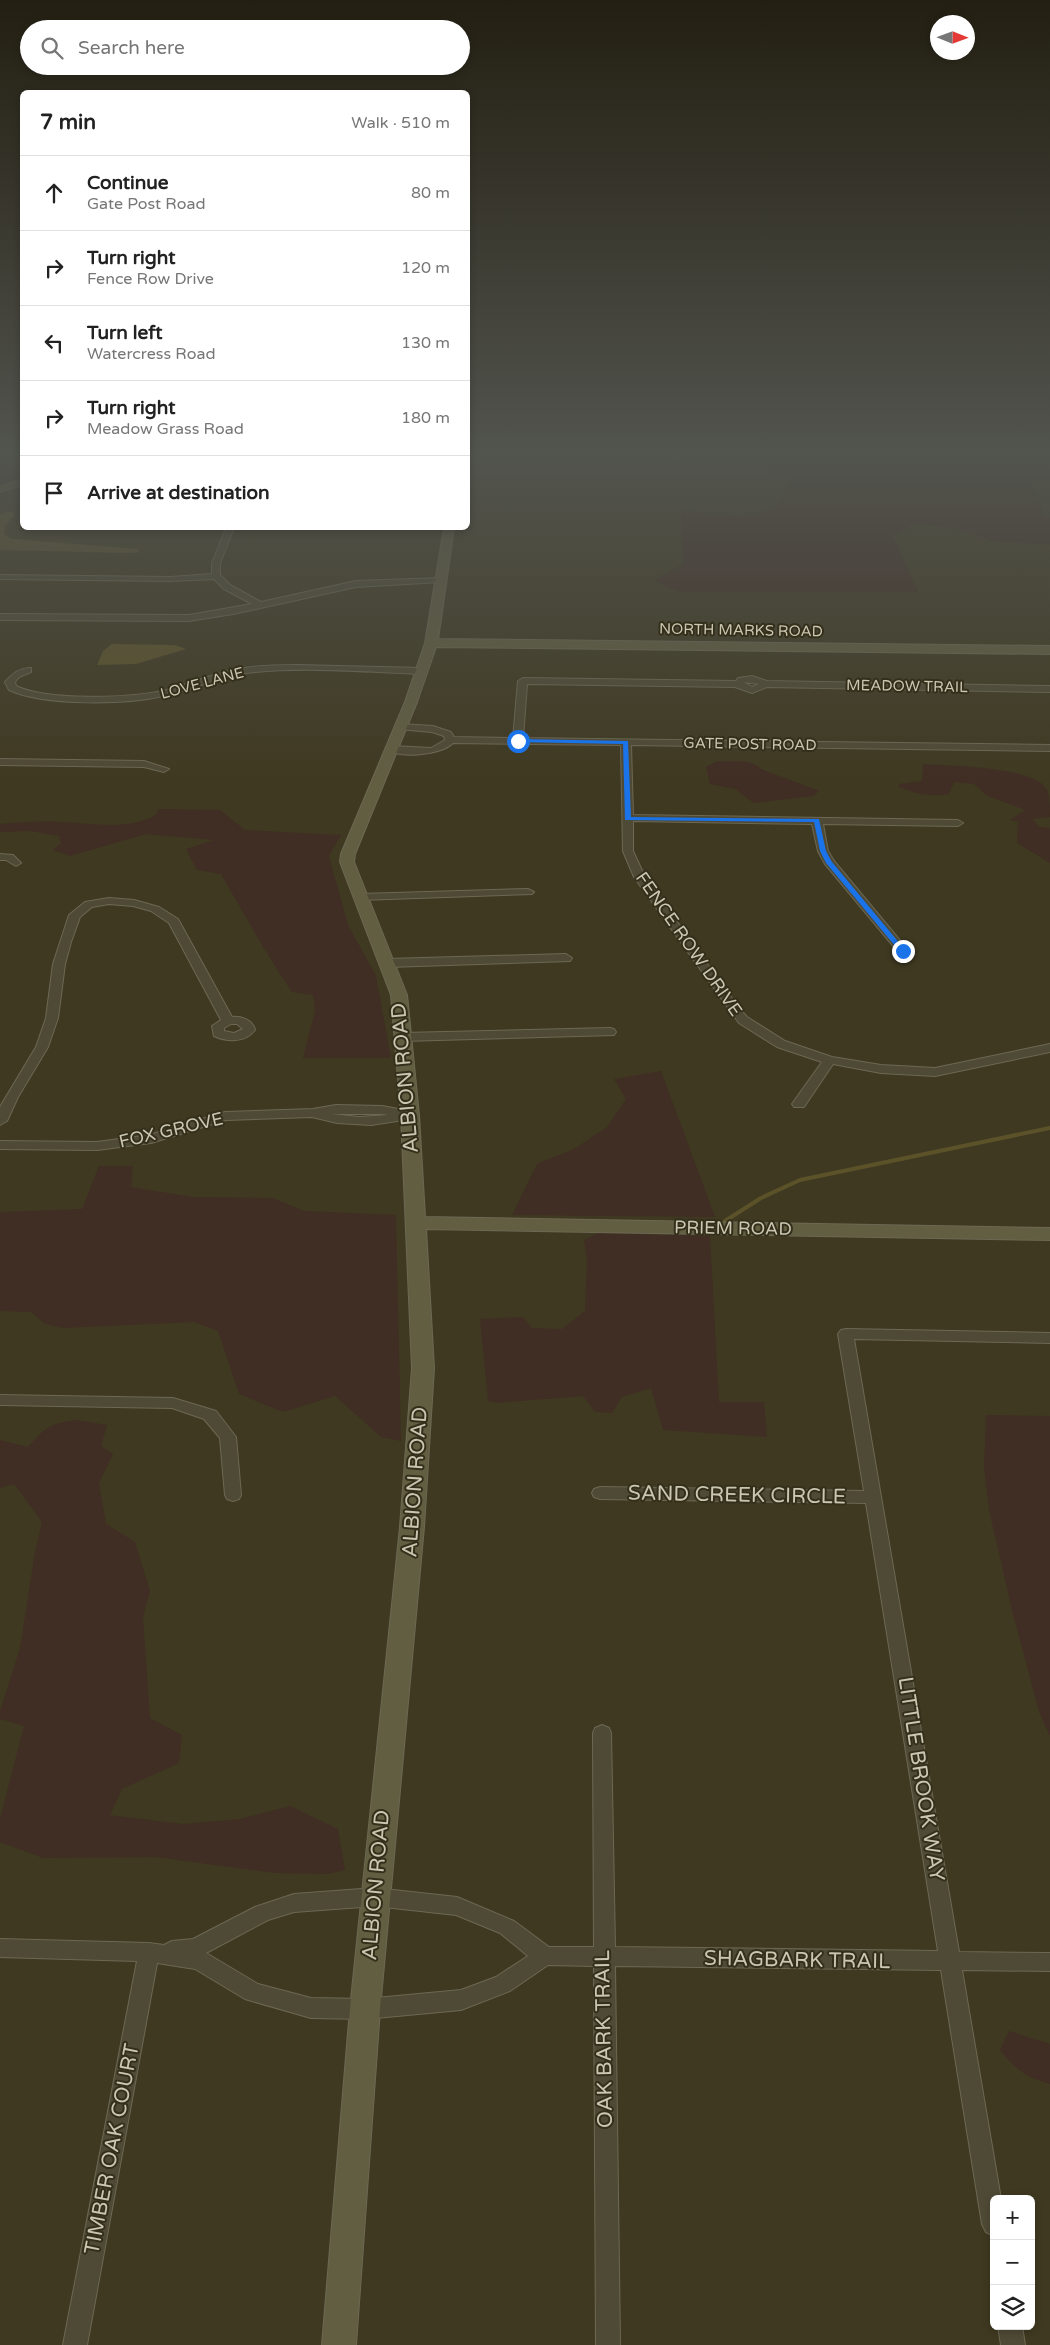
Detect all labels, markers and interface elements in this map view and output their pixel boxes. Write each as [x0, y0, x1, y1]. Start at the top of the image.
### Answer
north arrow [930, 15, 975, 60]
search box [20, 20, 470, 75]
icon: search [38, 34, 66, 62]
text: Search here [78, 37, 185, 59]
text: 7 min [40, 110, 96, 135]
text: Walk · 510 m [351, 113, 450, 133]
text: Continue [87, 172, 169, 194]
icon: ahead [40, 179, 68, 207]
text: 80 m [411, 183, 450, 203]
text: Gate Post Road [87, 194, 205, 214]
text: Turn right [87, 247, 175, 269]
icon: right [40, 254, 68, 282]
text: 120 m [401, 258, 450, 278]
text: Fence Row Drive [87, 269, 214, 289]
text: Turn left [87, 322, 163, 344]
icon: left [40, 329, 68, 357]
text: 130 m [401, 333, 450, 353]
text: Watercress Road [87, 344, 215, 364]
text: Turn right [87, 397, 175, 419]
icon: right [40, 404, 68, 432]
text: 180 m [401, 408, 450, 428]
text: Meadow Grass Road [87, 419, 244, 439]
icon: arrive [40, 479, 68, 507]
text: Arrive at destination [87, 482, 270, 504]
street label: NORTH MARKS ROAD [659, 620, 823, 640]
street label: LOVE LANE [158, 663, 246, 703]
street label: MEADOW TRAIL [846, 676, 968, 696]
route start [507, 730, 530, 753]
street label: GATE POST ROAD [683, 734, 817, 754]
street label: FENCE ROW DRIVE [631, 868, 747, 1020]
route end [892, 940, 915, 963]
street label: ALBION ROAD [386, 1002, 424, 1154]
street label: FOX GROVE [117, 1107, 225, 1153]
street label: PRIEM ROAD [674, 1216, 792, 1240]
street label: ALBION ROAD [397, 1406, 433, 1558]
street label: SAND CREEK CIRCLE [628, 1481, 846, 1509]
street label: LITTLE BROOK WAY [892, 1675, 950, 1883]
street label: ALBION ROAD [357, 1809, 395, 1961]
street label: SHAGBARK TRAIL [704, 1946, 890, 1974]
street label: OAK BARK TRAIL [590, 1950, 618, 2128]
street label: TIMBER OAK COURT [79, 2041, 145, 2257]
map controls [990, 2195, 1035, 2330]
button: + [990, 2195, 1035, 2240]
button: − [990, 2240, 1035, 2285]
button: layers [990, 2285, 1035, 2330]

